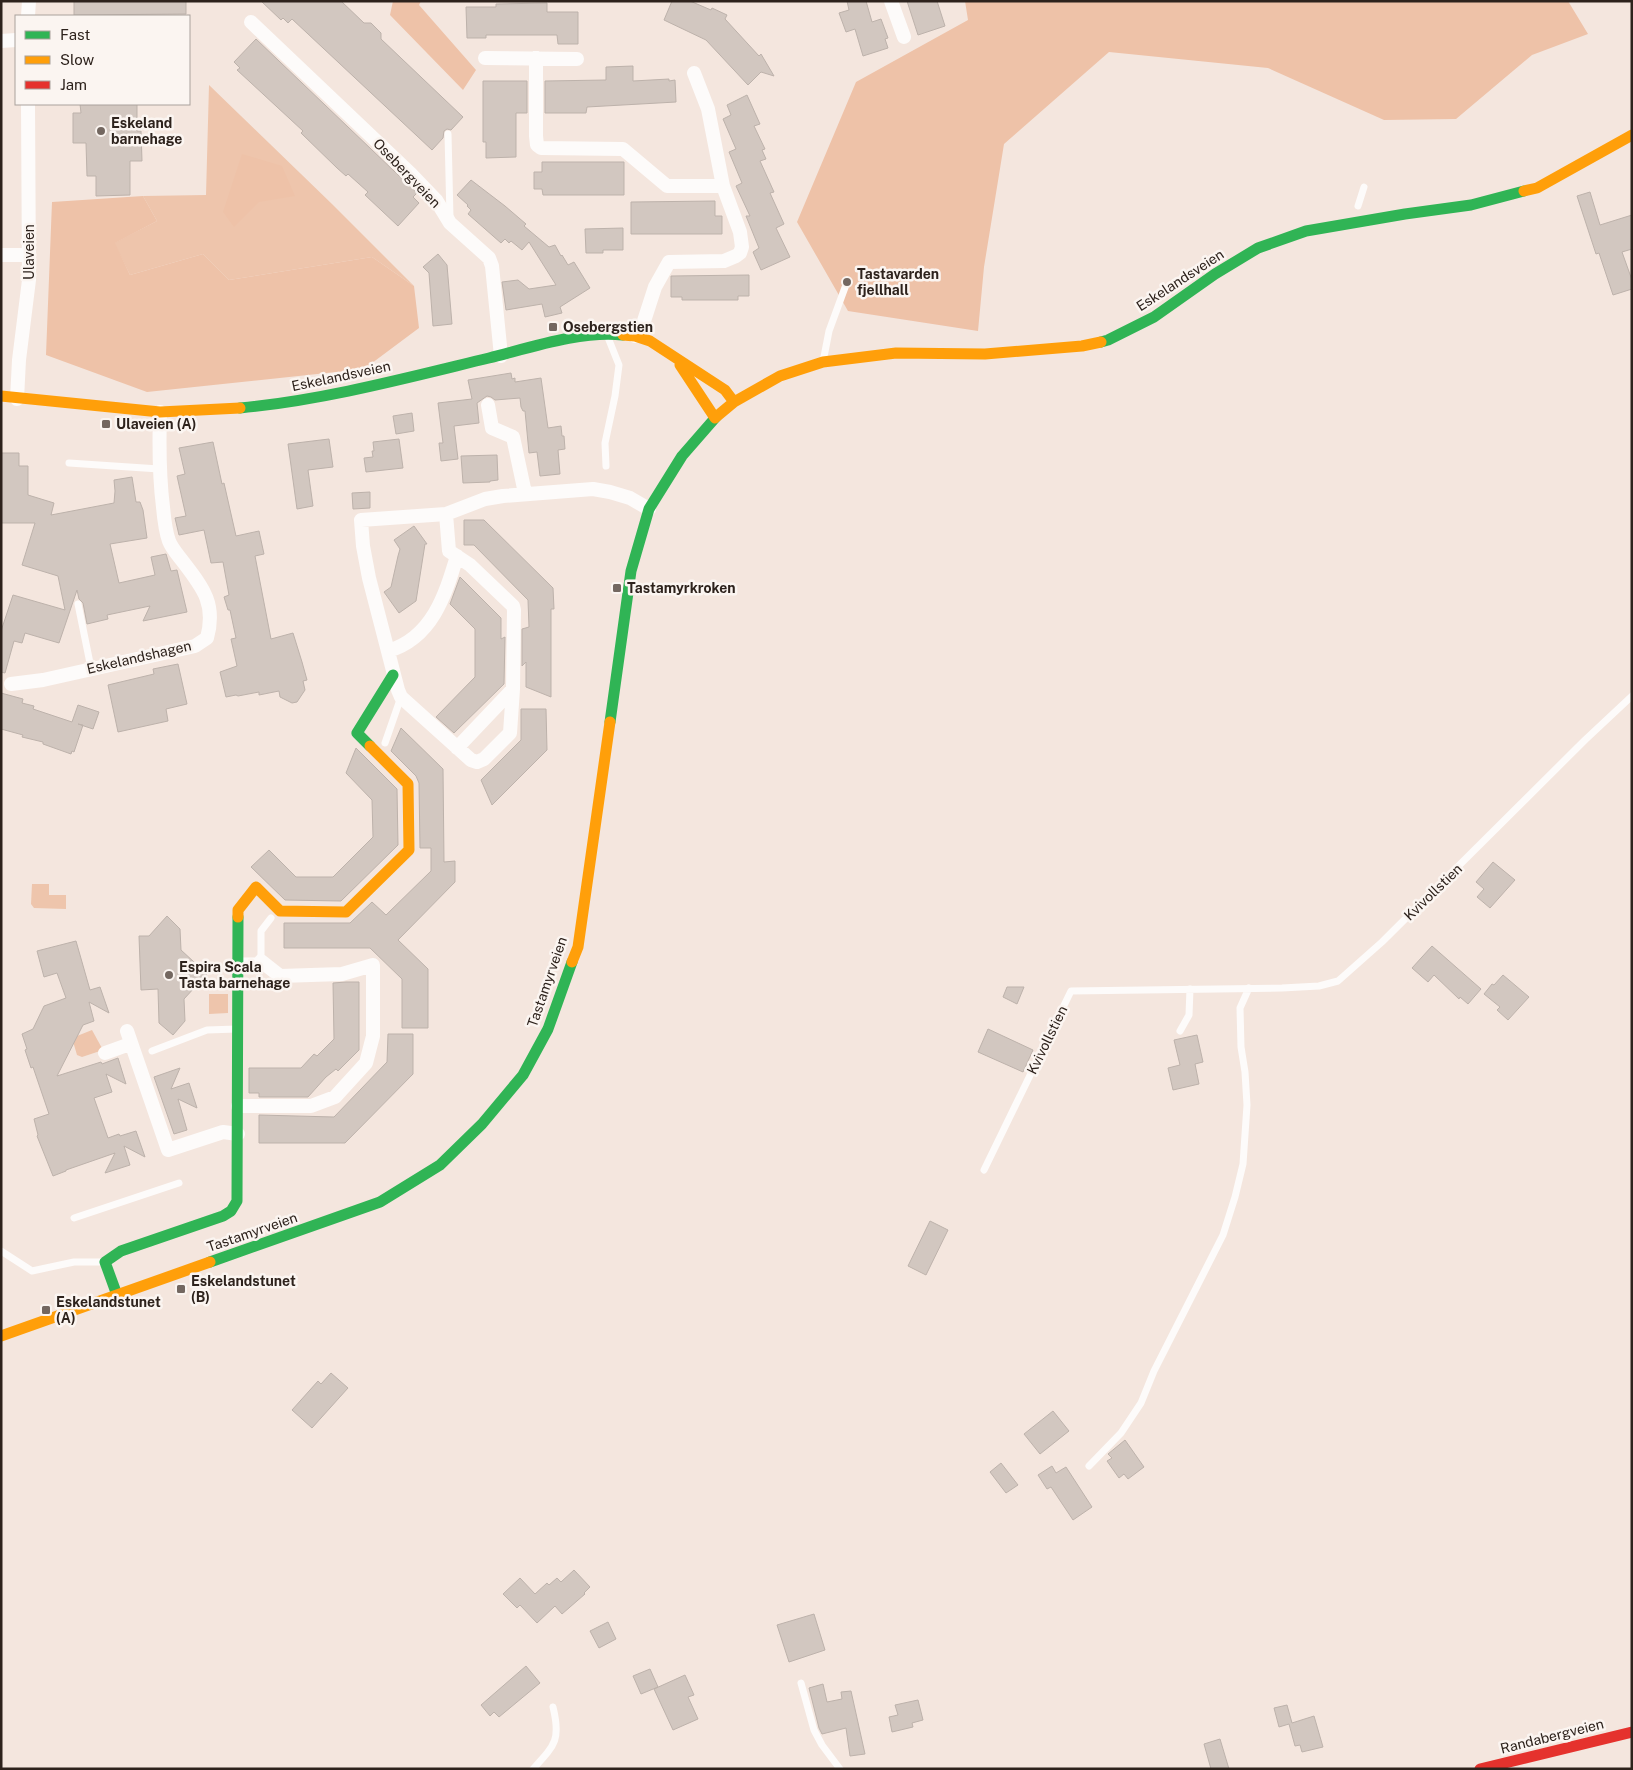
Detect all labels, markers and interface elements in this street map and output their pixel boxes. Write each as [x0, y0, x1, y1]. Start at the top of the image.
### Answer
legend [15, 15, 190, 105]
text: Fast [60, 26, 90, 43]
text: Slow [60, 51, 95, 68]
text: Jam [60, 76, 87, 93]
place label: Eskeland barnehage [111, 115, 182, 147]
marker: Eskeland barnehage [95, 125, 107, 137]
street label: Osebergveien [370, 135, 444, 211]
street label: Ulaveien [21, 224, 37, 280]
street label: Eskelandsveien [1133, 246, 1227, 314]
place label: Tastavarden fjellhall [857, 266, 939, 298]
marker: Tastavarden fjellhall [841, 276, 853, 288]
place label: Osebergstien [563, 319, 653, 335]
marker: Osebergstien [547, 321, 559, 333]
street label: Eskelandsveien [290, 358, 392, 394]
place label: Ulaveien (A) [116, 416, 196, 432]
marker: Ulaveien (A) [100, 418, 112, 430]
place label: Tastamyrkroken [627, 580, 736, 596]
marker: Tastamyrkroken [611, 582, 623, 594]
street label: Eskelandshagen [85, 637, 193, 677]
street label: Kvivollstien [1401, 860, 1465, 924]
street label: Tastamyrveien [524, 935, 570, 1029]
place label: Espira Scala Tasta barnehage [179, 959, 290, 991]
marker: Espira Scala Tasta barnehage [163, 969, 175, 981]
street label: Kvivollstien [1024, 1003, 1070, 1077]
street label: Tastamyrveien [205, 1209, 299, 1255]
place label: Eskelandstunet (B) [191, 1273, 296, 1305]
marker: Eskelandstunet (B) [175, 1283, 187, 1295]
place label: Eskelandstunet (A) [56, 1294, 161, 1326]
marker: Eskelandstunet (A) [40, 1304, 52, 1316]
street label: Randabergveien [1499, 1715, 1605, 1757]

